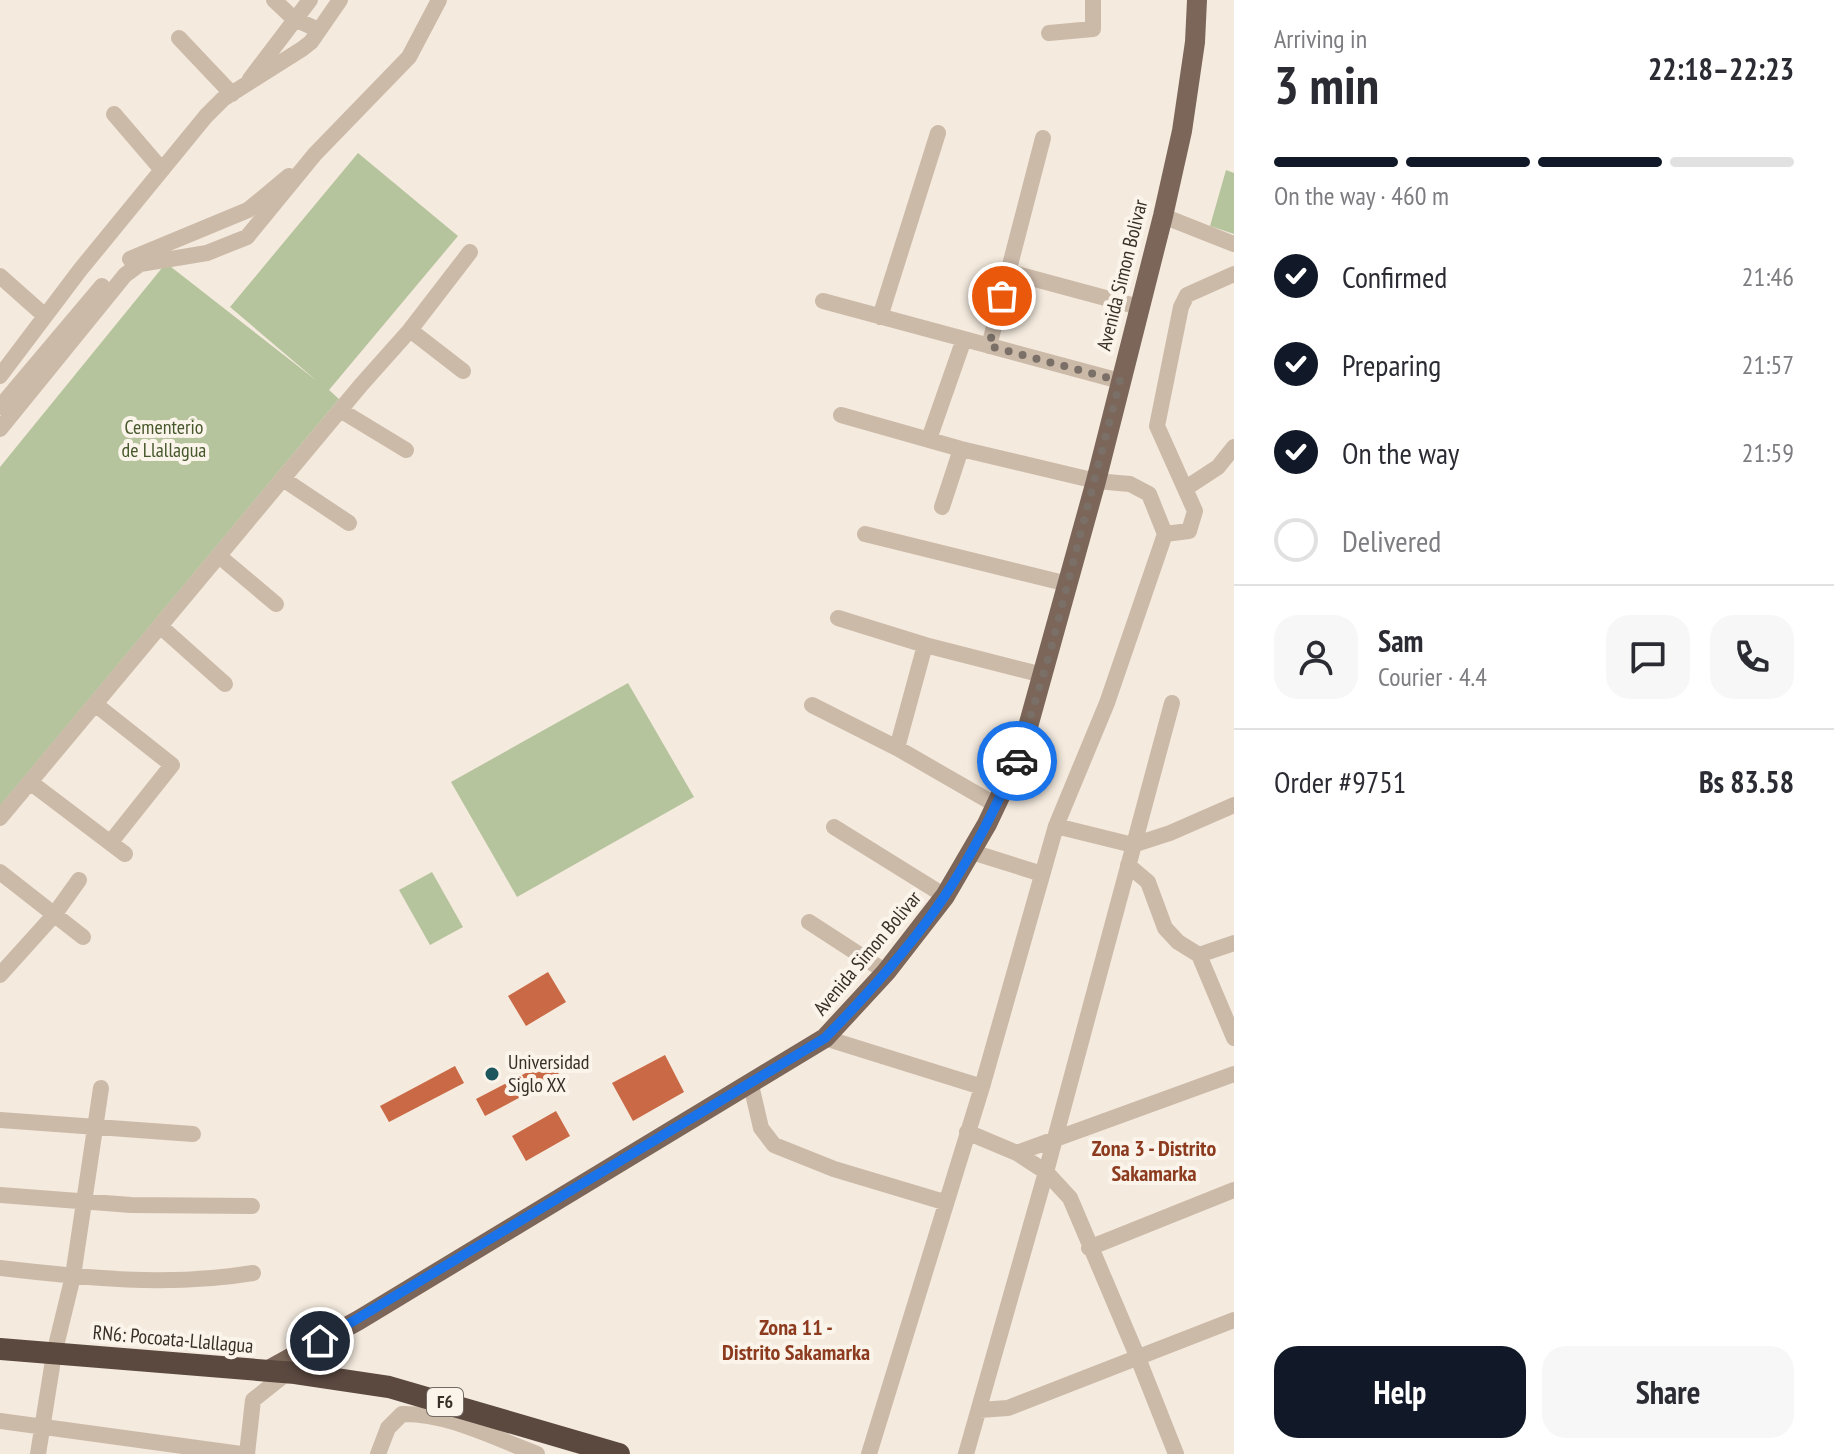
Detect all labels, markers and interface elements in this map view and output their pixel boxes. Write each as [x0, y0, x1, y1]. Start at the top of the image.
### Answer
text: Arriving in [1274, 22, 1367, 55]
text: 22:18–22:23 [1648, 49, 1794, 88]
text: 3 min [1274, 51, 1379, 118]
text: On the way · 460 m [1274, 179, 1449, 212]
street label: Avenida Simon Bolivar [1091, 196, 1153, 353]
icon: check [1274, 254, 1318, 298]
text: Confirmed [1342, 257, 1447, 296]
text: 21:46 [1742, 260, 1794, 293]
pin [968, 262, 1036, 330]
icon: bag [980, 274, 1024, 318]
icon: check [1274, 342, 1318, 386]
text: Preparing [1342, 345, 1441, 384]
text: 21:57 [1742, 348, 1794, 381]
park label: Cementerio de Llallagua [122, 414, 206, 463]
icon: check [1274, 430, 1318, 474]
text: On the way [1342, 433, 1459, 472]
text: 21:59 [1742, 436, 1794, 469]
text: Delivered [1342, 521, 1441, 560]
button: person [1274, 615, 1358, 699]
button: chat [1606, 615, 1690, 699]
button: phone [1710, 615, 1794, 699]
text: Sam [1378, 621, 1423, 660]
text: Courier · 4.4 [1378, 660, 1487, 693]
courier [977, 721, 1057, 801]
icon: car [995, 739, 1039, 783]
text: Order #9751 [1274, 762, 1406, 801]
text: Bs 83.58 [1699, 762, 1794, 801]
street label: Avenida Simon Bolivar [807, 885, 927, 1021]
place label: Universidad Siglo XX [508, 1049, 589, 1098]
marker: Universidad Siglo XX [483, 1065, 501, 1083]
district label: Zona 3 - Distrito Sakamarka [1092, 1134, 1217, 1187]
pin [286, 1307, 354, 1375]
district label: Zona 11 - Distrito Sakamarka [722, 1313, 870, 1366]
street label: RN6: Pocoata-Llallagua [92, 1319, 254, 1359]
icon: home [298, 1319, 342, 1363]
button: Help [1274, 1346, 1526, 1438]
button: Share [1542, 1346, 1794, 1438]
road number: F6 [427, 1388, 463, 1416]

